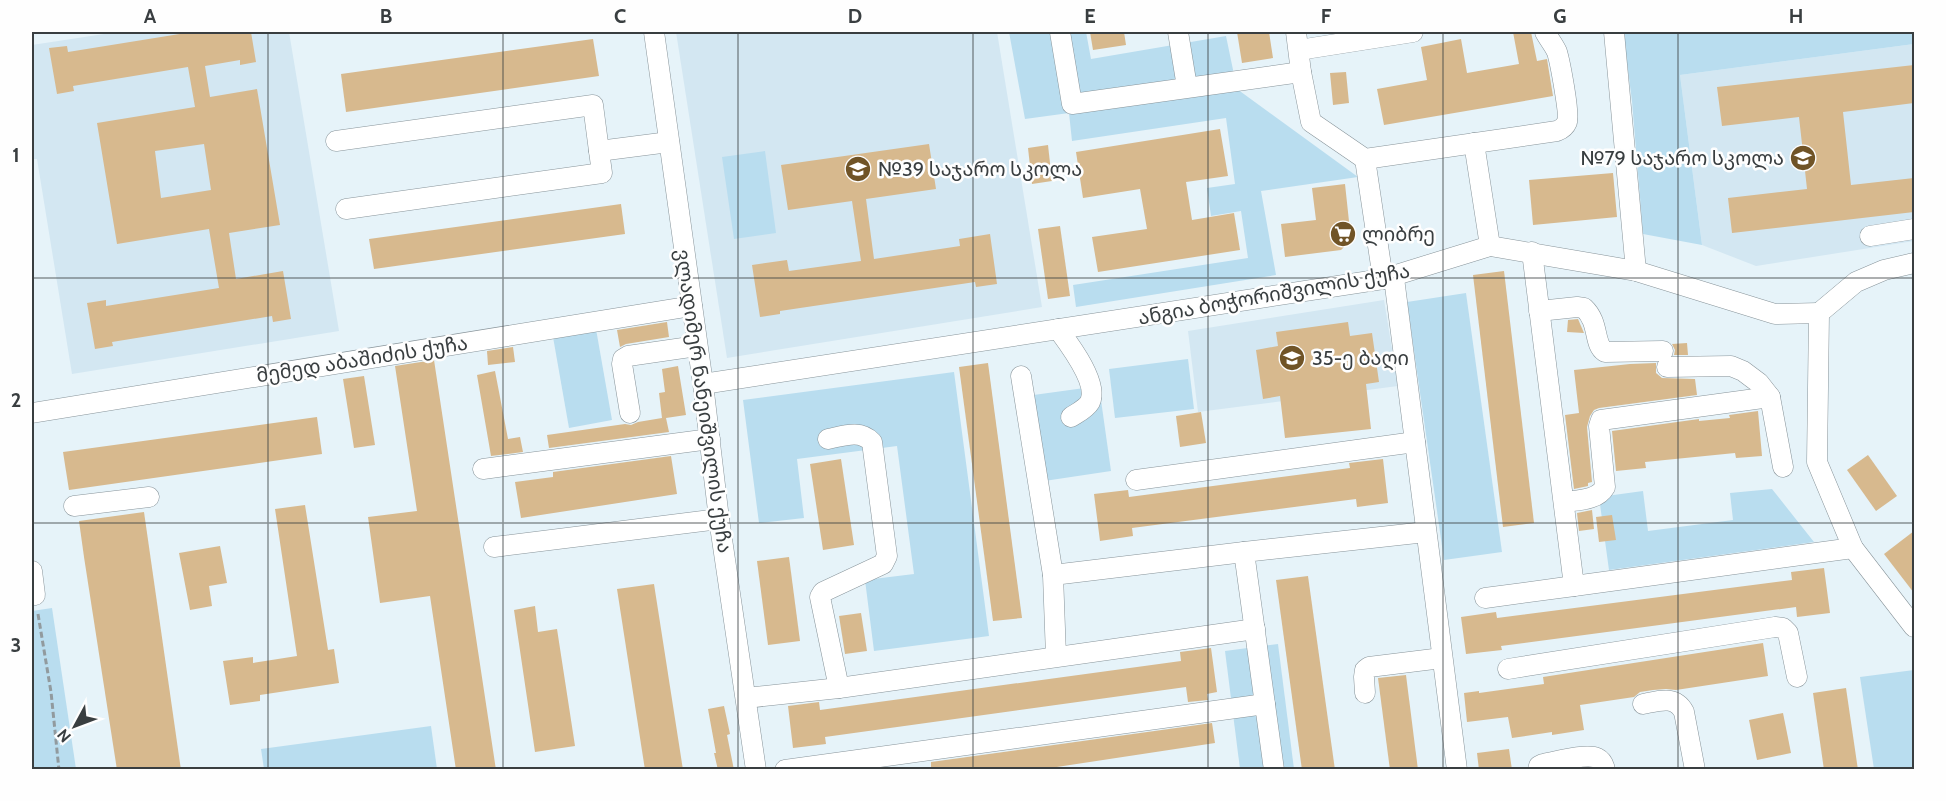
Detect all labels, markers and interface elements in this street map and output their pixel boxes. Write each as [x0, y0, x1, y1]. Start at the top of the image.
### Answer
text: A [144, 4, 157, 28]
text: B [380, 4, 392, 28]
text: C [614, 4, 626, 28]
text: D [848, 4, 862, 28]
text: E [1084, 4, 1096, 28]
text: F [1321, 4, 1332, 28]
text: G [1553, 4, 1567, 28]
text: H [1789, 4, 1803, 28]
text: 1 [12, 143, 20, 167]
school or university icon: №79 საჯარო სკოლა [1788, 143, 1818, 173]
place label: №79 საჯარო სკოლა [1580, 146, 1784, 171]
school or university icon: №39 საჯარო სკოლა [843, 154, 873, 184]
place label: №39 საჯარო სკოლა [878, 157, 1082, 182]
supermarket icon: ლიბრე [1328, 219, 1358, 249]
place label: ლიბრე [1362, 222, 1435, 247]
street label: ვლადიმერ ნანეიშვილის ქუჩა [670, 247, 737, 555]
street label: ანგია ბოჭორიშვილის ქუჩა [1136, 258, 1412, 331]
street label: მემედ აბაშიძის ქუჩა [255, 330, 470, 389]
school or university icon: 35-ე ბაღი [1277, 343, 1307, 373]
place label: 35-ე ბაღი [1312, 346, 1409, 371]
text: 2 [11, 388, 21, 412]
text: 3 [11, 633, 21, 657]
north arrow [45, 696, 105, 756]
text: N [53, 725, 75, 746]

